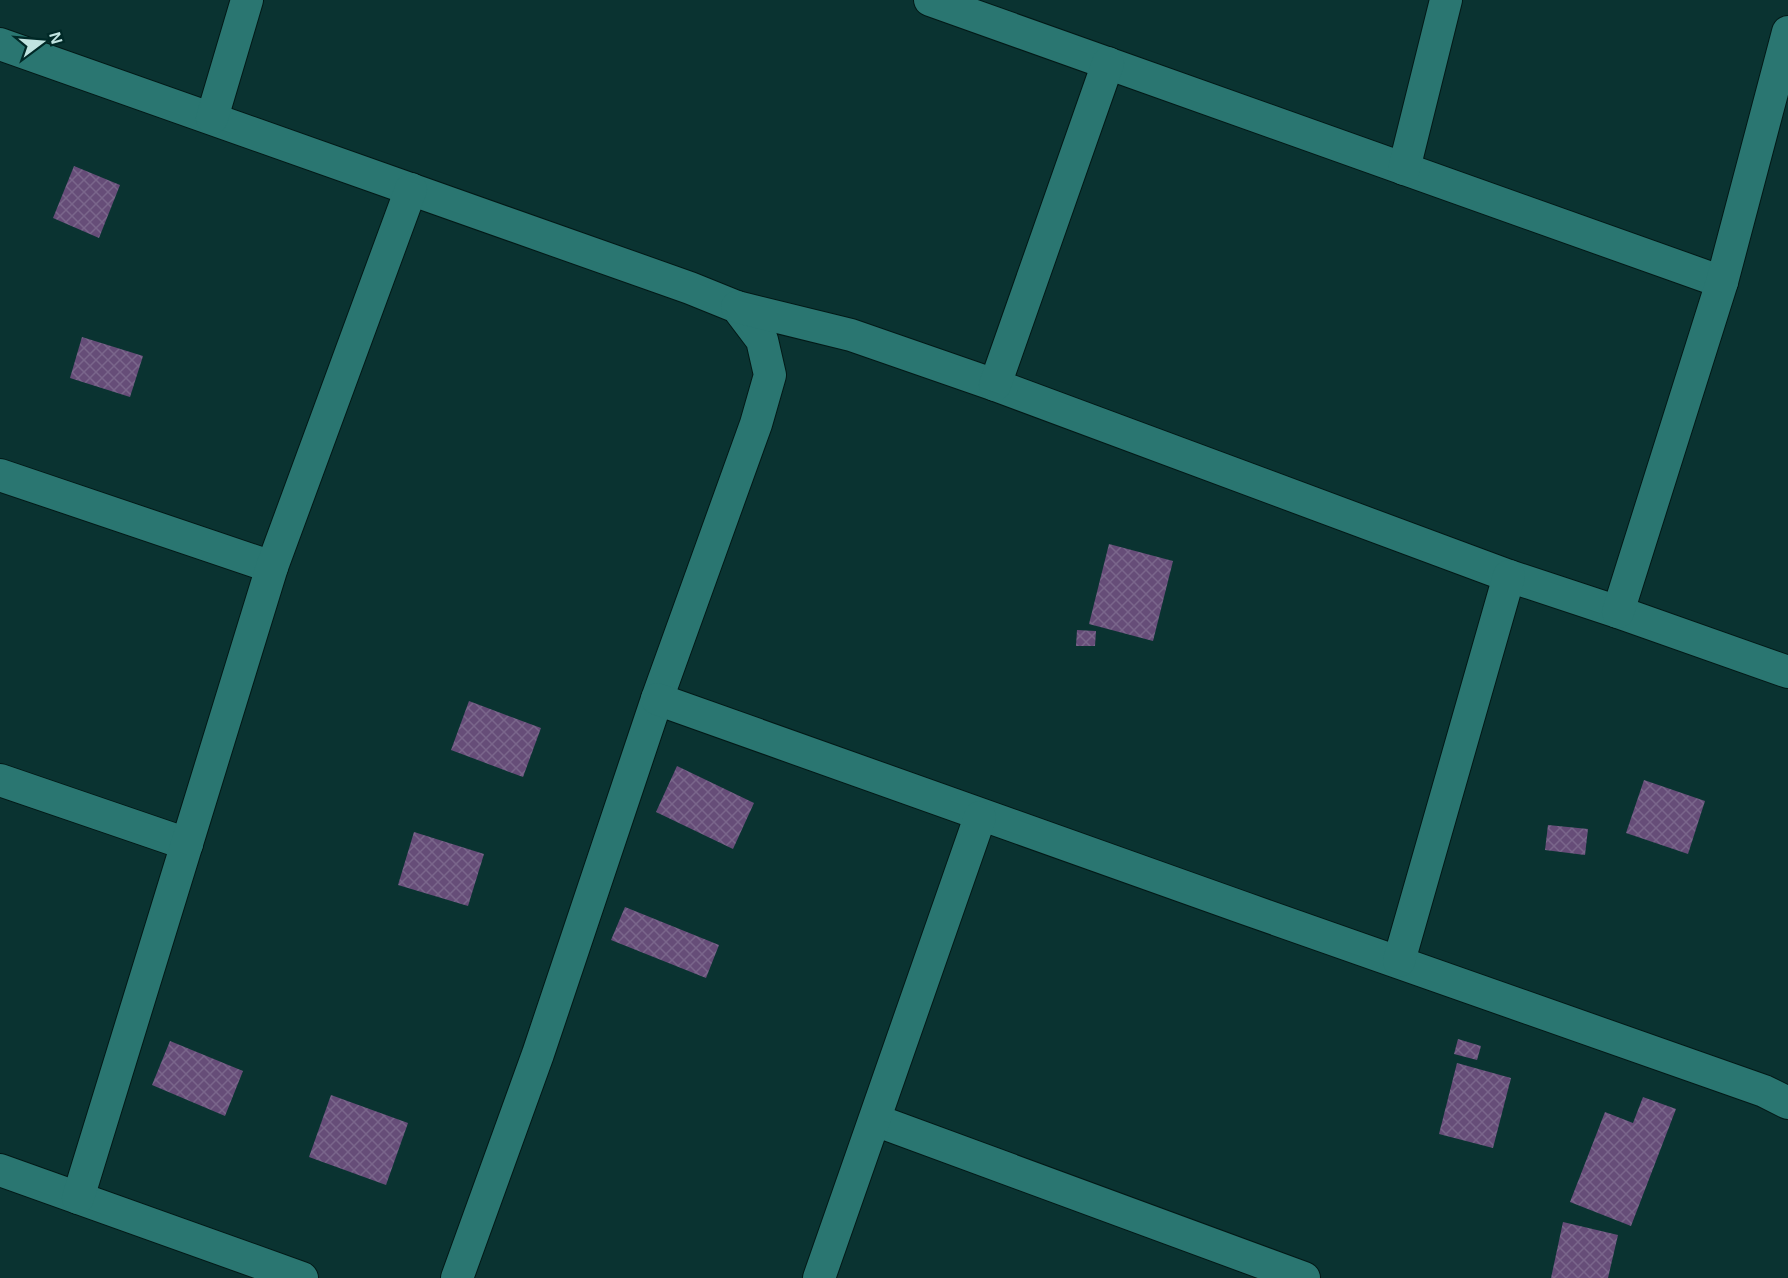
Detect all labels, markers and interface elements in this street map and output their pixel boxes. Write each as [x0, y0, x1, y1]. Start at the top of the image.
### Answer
north arrow [12, 12, 72, 72]
text: N [46, 30, 66, 46]

